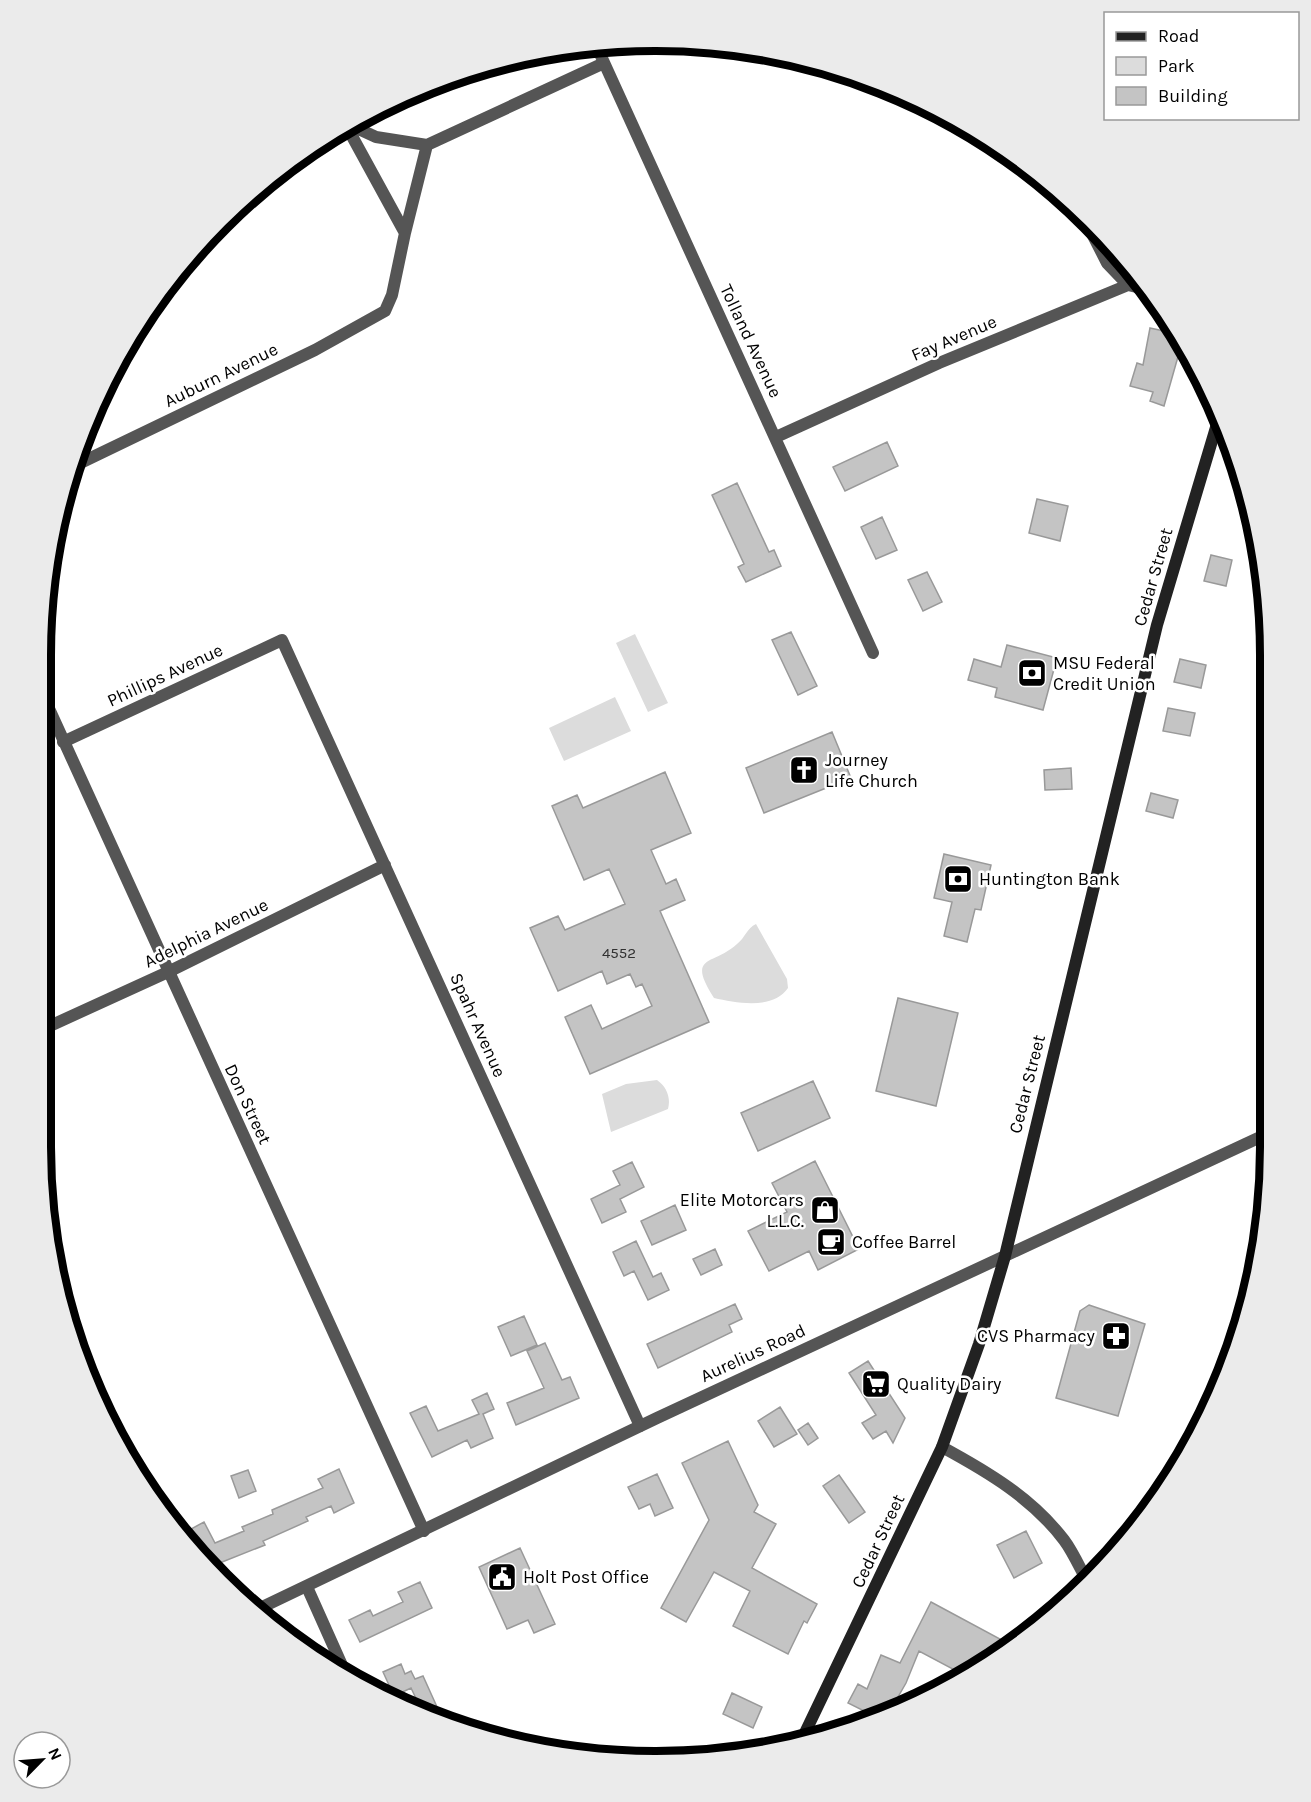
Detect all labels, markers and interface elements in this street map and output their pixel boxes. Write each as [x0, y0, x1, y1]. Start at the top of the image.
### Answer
legend [1104, 12, 1299, 120]
text: Road [1158, 25, 1199, 47]
text: Park [1158, 55, 1195, 77]
text: Building [1158, 85, 1228, 107]
street label: Tolland Avenue [715, 281, 787, 401]
street label: Fay Avenue [908, 310, 1000, 366]
street label: Auburn Avenue [161, 338, 281, 412]
street label: Cedar Street [1128, 525, 1178, 629]
street label: Phillips Avenue [104, 639, 226, 711]
place label: MSU Federal Credit Union [1053, 652, 1156, 695]
bank icon: MSU Federal Credit Union [1016, 657, 1048, 689]
place label: Journey Life Church [825, 749, 918, 792]
church icon: Journey Life Church [788, 754, 820, 786]
bank icon: Huntington Bank [942, 863, 974, 895]
place label: Huntington Bank [979, 868, 1120, 890]
street label: Adelphia Avenue [140, 893, 272, 973]
house number: 4552 [602, 944, 636, 962]
street label: Spahr Avenue [445, 969, 511, 1081]
street label: Cedar Street [1004, 1032, 1050, 1136]
street label: Don Street [220, 1060, 276, 1148]
place label: Elite Motorcars L.L.C. [680, 1189, 804, 1232]
shop icon: Elite Motorcars L.L.C. [809, 1194, 841, 1226]
cafe icon: Coffee Barrel [815, 1226, 847, 1258]
place label: Coffee Barrel [852, 1231, 956, 1253]
street label: Aurelius Road [697, 1319, 809, 1387]
pharmacy icon: CVS Pharmacy [1100, 1320, 1132, 1352]
place label: CVS Pharmacy [977, 1325, 1096, 1347]
supermarket icon: Quality Dairy [860, 1368, 892, 1400]
place label: Quality Dairy [897, 1373, 1002, 1395]
street label: Cedar Street [847, 1490, 909, 1591]
public building icon: Holt Post Office [486, 1561, 518, 1593]
place label: Holt Post Office [523, 1566, 649, 1588]
north arrow [12, 1730, 72, 1790]
text: N [44, 1745, 66, 1763]

